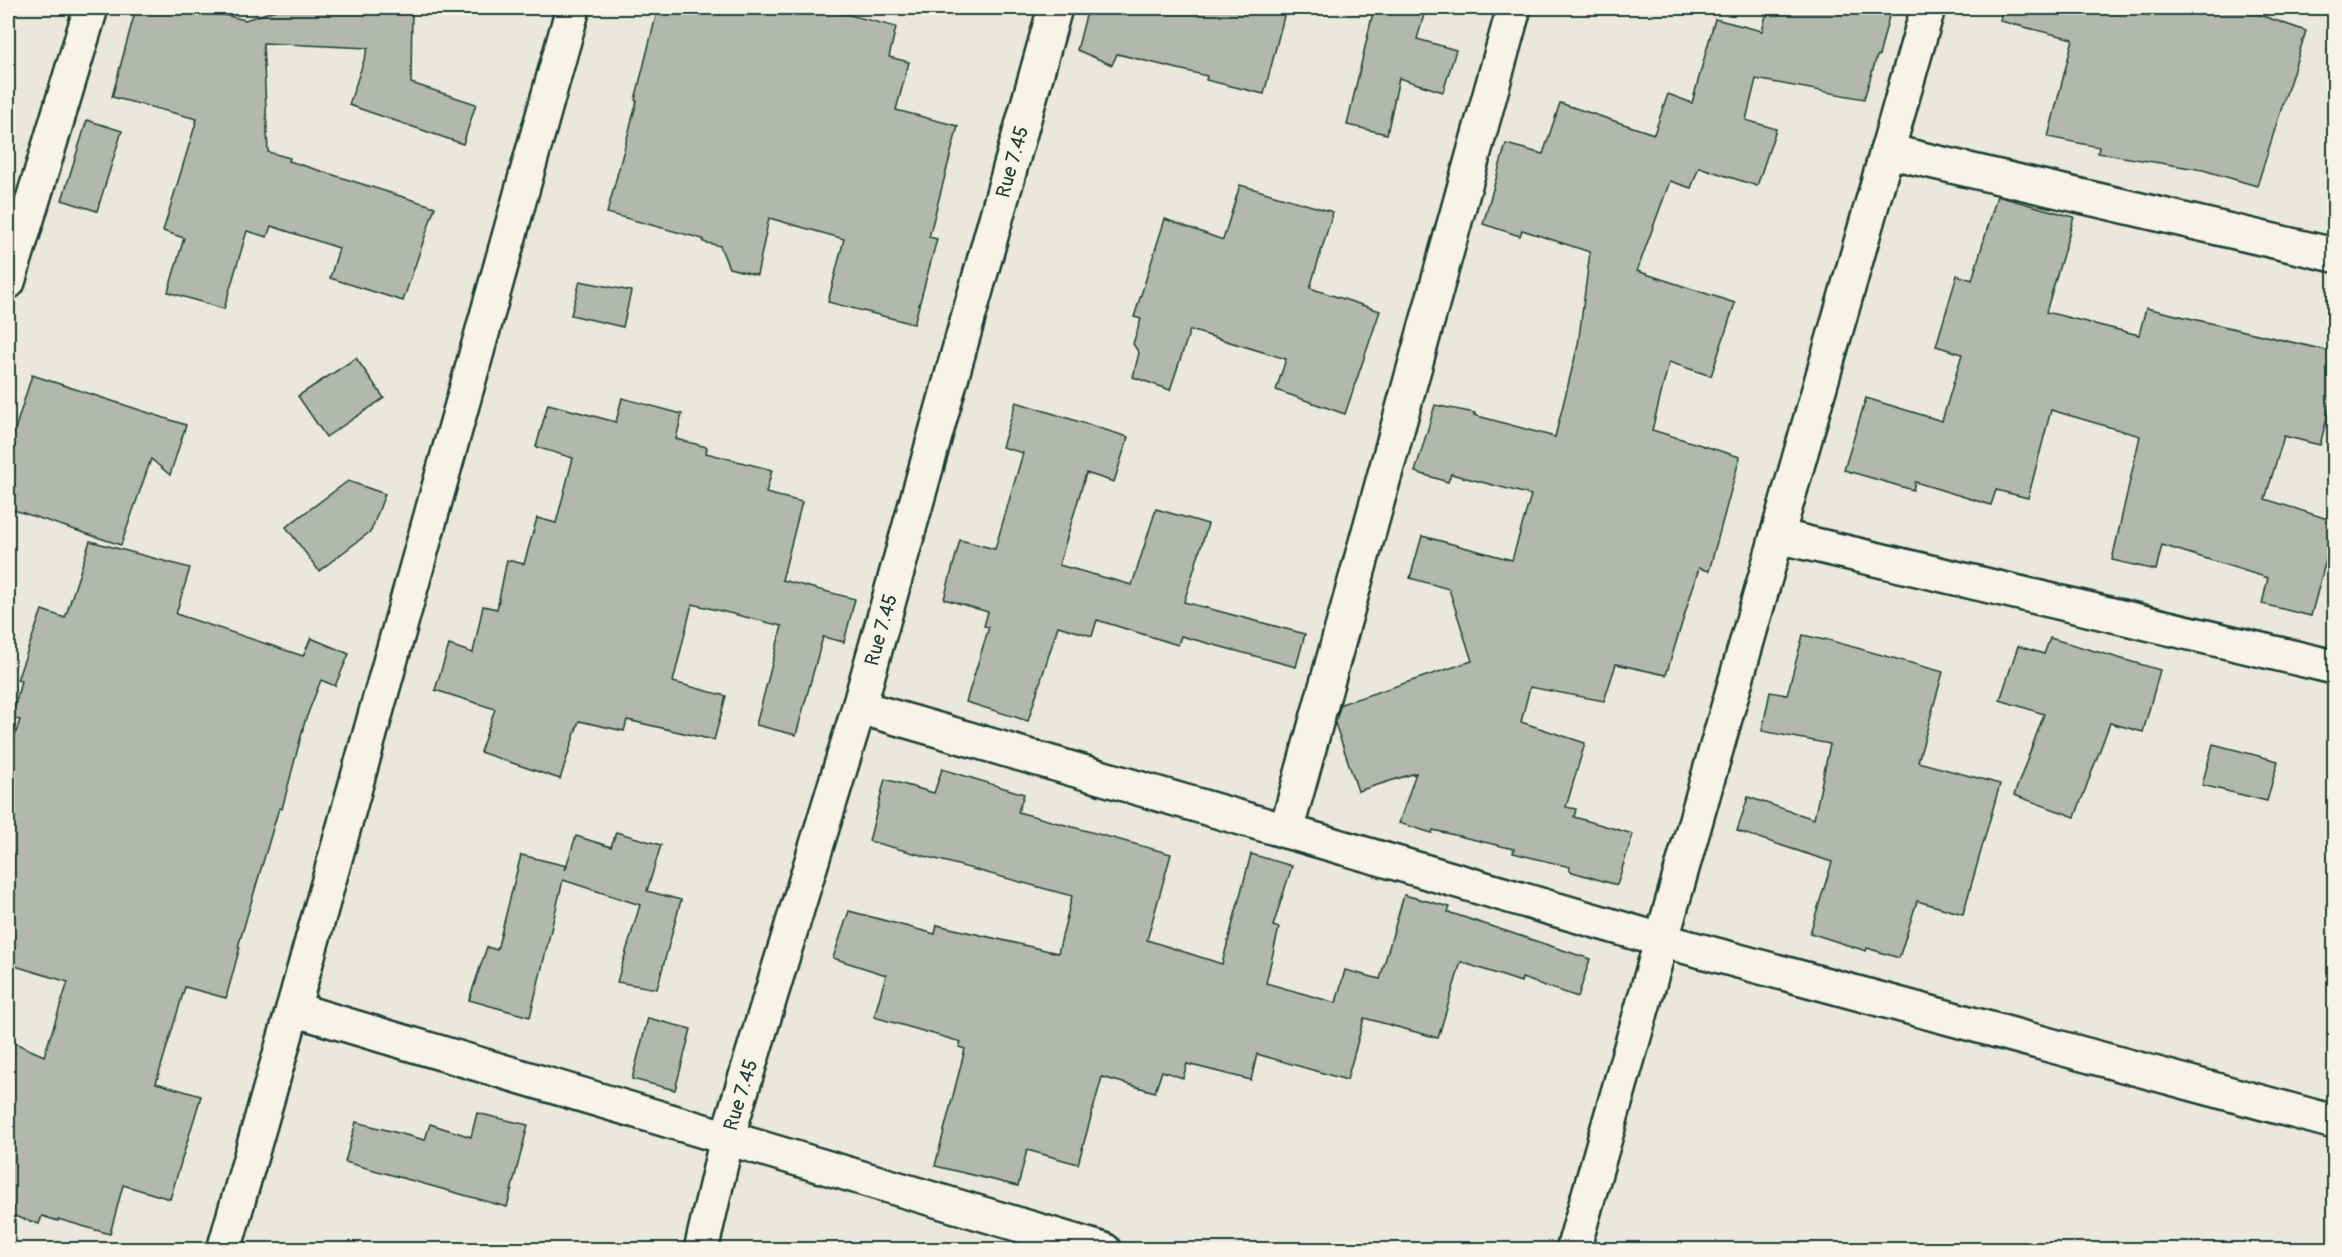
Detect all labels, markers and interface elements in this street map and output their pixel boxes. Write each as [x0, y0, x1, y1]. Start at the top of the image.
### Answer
street label: Rue 7.45 [990, 123, 1034, 201]
street label: Rue 7.45 [859, 591, 903, 669]
street label: Rue 7.45 [718, 1056, 763, 1134]

